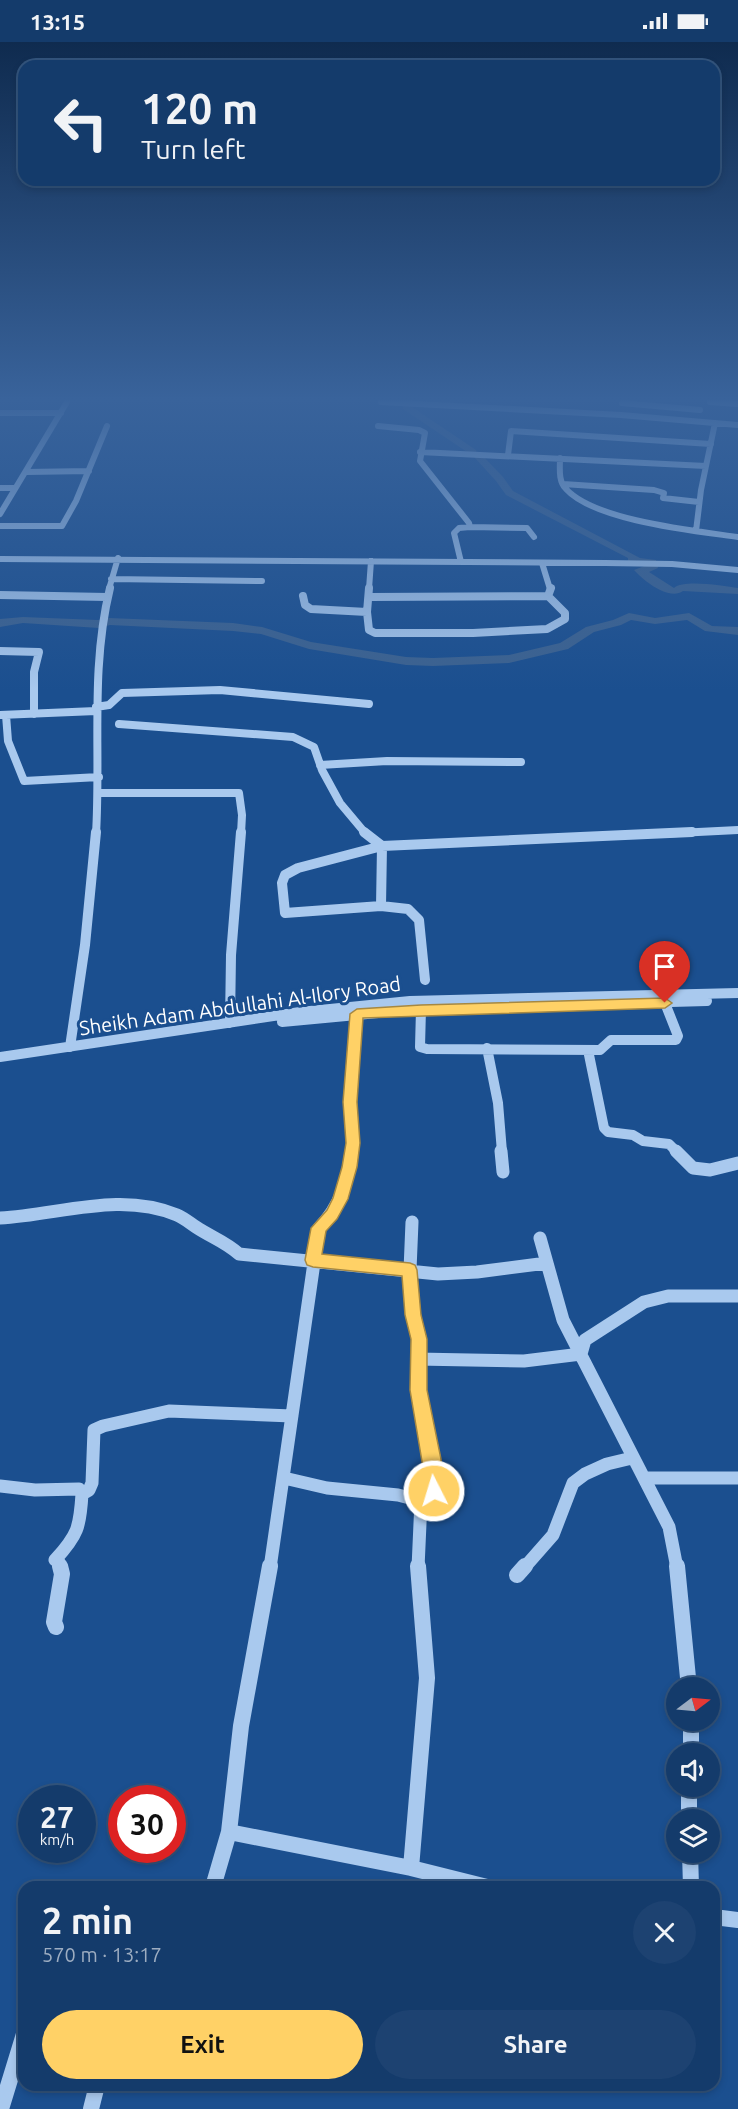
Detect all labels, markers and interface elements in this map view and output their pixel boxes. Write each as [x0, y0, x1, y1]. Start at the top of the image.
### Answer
text: 13:15 [30, 9, 85, 34]
icon: left [42, 84, 120, 162]
text: 120 m [141, 85, 258, 132]
text: Turn left [141, 134, 245, 164]
pin [639, 941, 690, 1003]
icon: arrive [648, 950, 681, 983]
street label: Sheikh Adam Abdullahi Al-Ilory Road [78, 972, 402, 1039]
position arrow [402, 1459, 466, 1523]
north arrow [666, 1677, 720, 1731]
map controls [666, 1677, 720, 1863]
button: sound [666, 1743, 720, 1797]
speed limit sign: 30 [108, 1785, 186, 1863]
text: 27 [40, 1800, 74, 1834]
button: layers [666, 1809, 720, 1863]
text: km/h [40, 1831, 74, 1848]
text: 2 min [42, 1900, 133, 1941]
button: close [633, 1901, 696, 1964]
text: 570 m · 13:17 [42, 1943, 162, 1966]
button: Exit [42, 2010, 363, 2079]
button: Share [375, 2010, 696, 2079]

